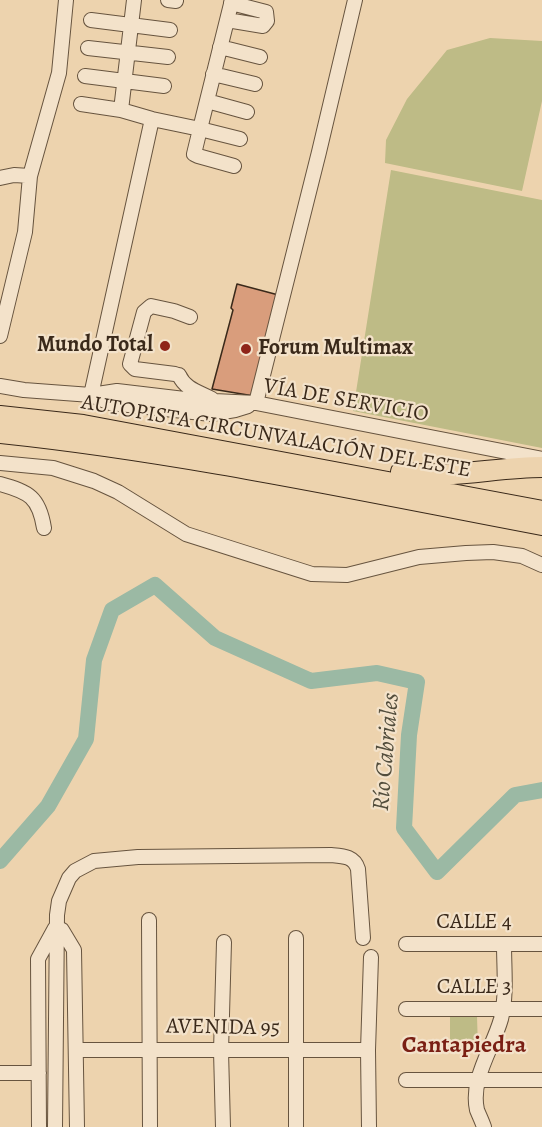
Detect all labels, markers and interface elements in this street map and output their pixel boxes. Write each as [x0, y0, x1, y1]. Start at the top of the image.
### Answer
place label: Mundo Total [37, 333, 153, 359]
place label: Forum Multimax [258, 336, 413, 362]
marker: Mundo Total [158, 339, 172, 353]
marker: Forum Multimax [239, 342, 253, 356]
street label: VÍA DE SERVICIO [262, 374, 430, 428]
street label: AUTOPISTA CIRCUNVALACIÓN DEL ESTE [79, 390, 473, 484]
water label: Río Cabriales [367, 692, 407, 812]
street label: CALLE 4 [436, 910, 512, 936]
street label: CALLE 3 [437, 975, 511, 1001]
street label: AVENIDA 95 [166, 1014, 280, 1042]
district label: Cantapiedra [402, 1032, 526, 1060]

